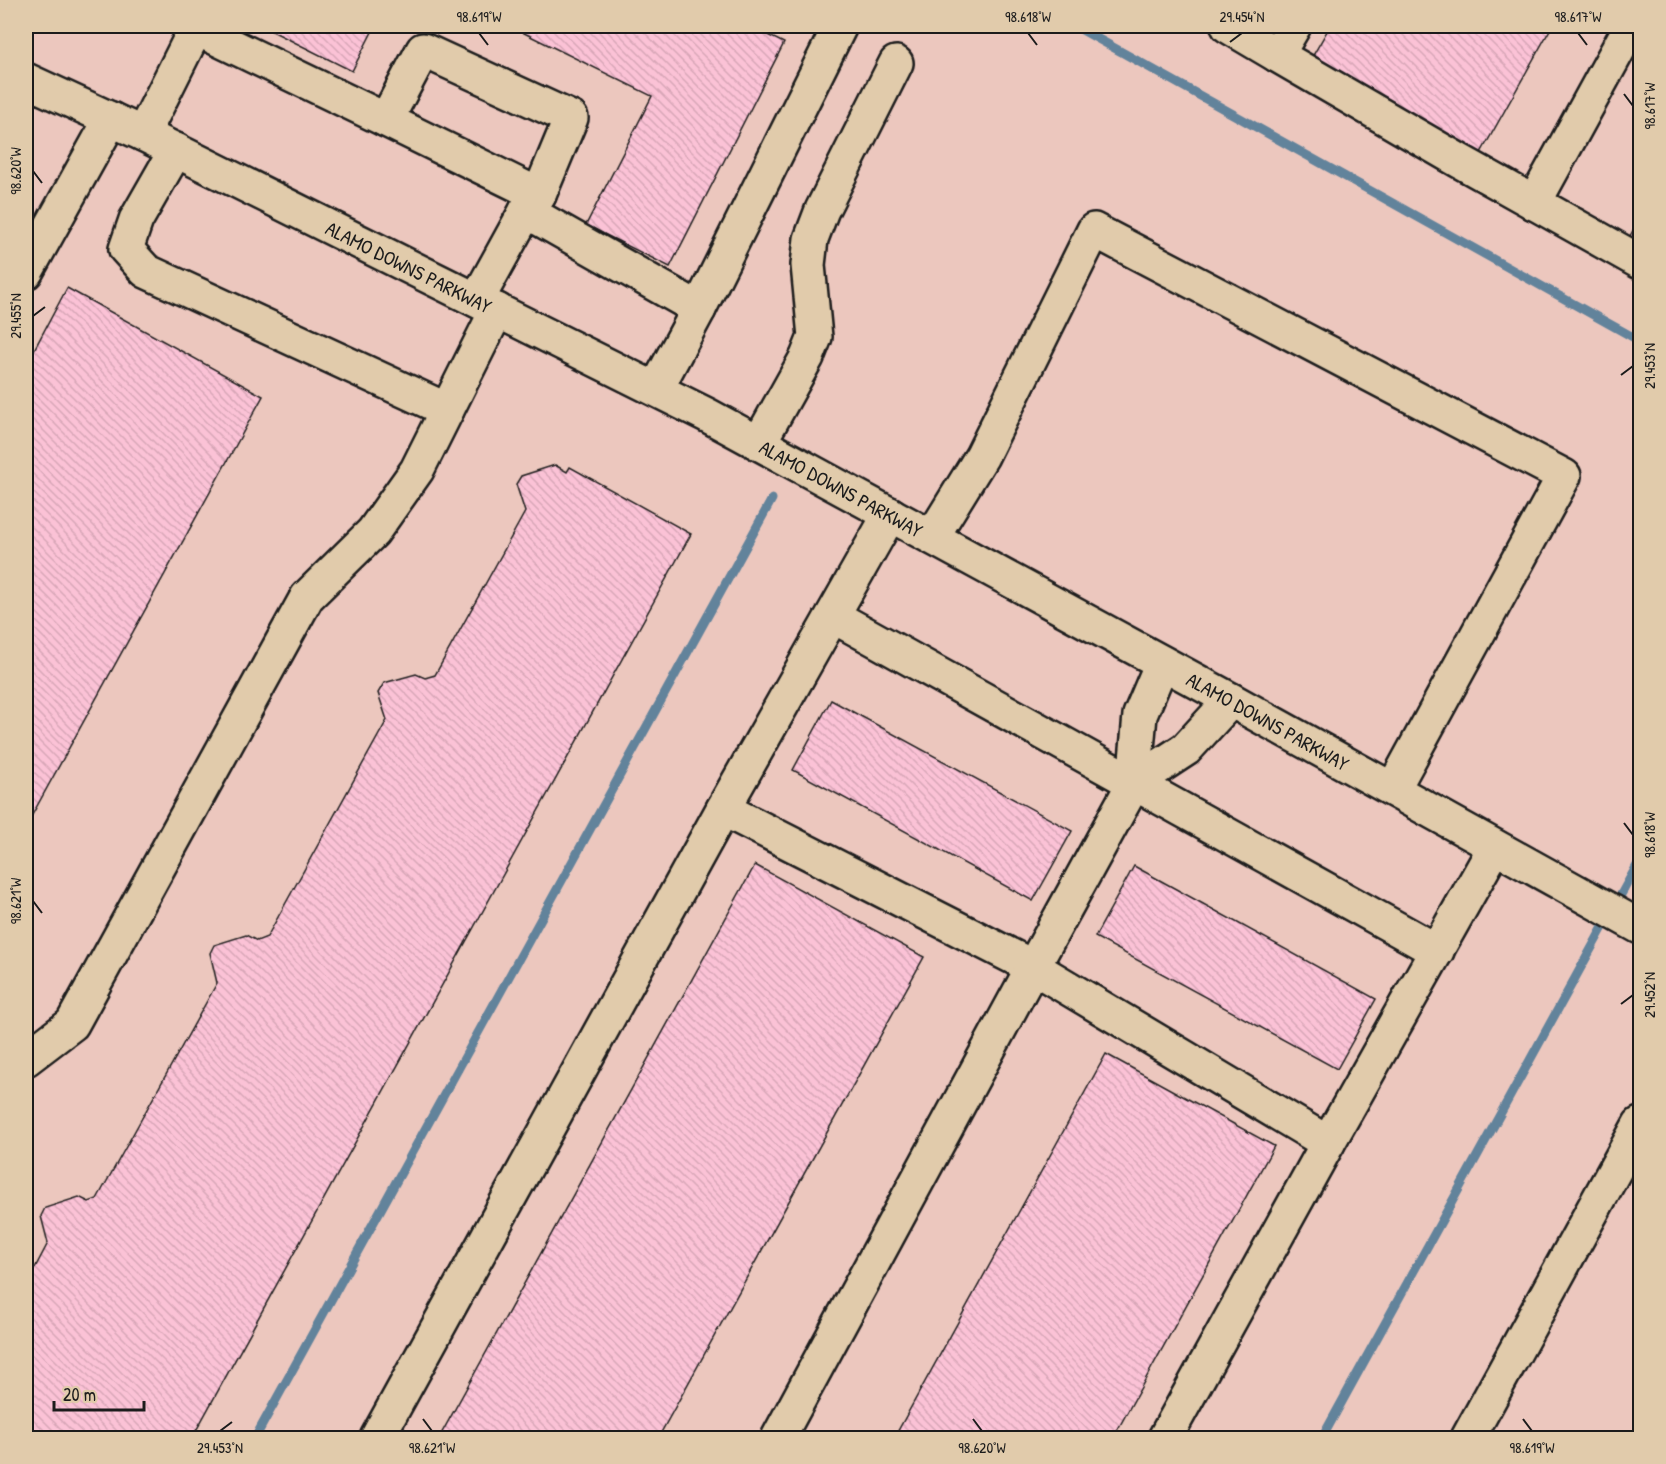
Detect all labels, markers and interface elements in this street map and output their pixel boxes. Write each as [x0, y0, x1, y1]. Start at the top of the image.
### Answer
text: 98.619°W [457, 6, 502, 27]
text: 98.618°W [1005, 6, 1052, 27]
text: 29.454°N [1220, 6, 1264, 27]
text: 98.617°W [1555, 6, 1602, 27]
text: 98.617°W [1639, 82, 1660, 129]
text: 98.620°W [5, 146, 26, 195]
street label: ALAMO DOWNS PARKWAY [322, 214, 497, 319]
text: 29.455°N [5, 293, 26, 339]
text: 29.453°N [1639, 343, 1660, 389]
street label: ALAMO DOWNS PARKWAY [755, 433, 928, 544]
street label: ALAMO DOWNS PARKWAY [1182, 665, 1354, 777]
text: 98.618°W [1639, 811, 1660, 858]
text: 98.621°W [5, 877, 26, 924]
text: 29.452°N [1639, 972, 1660, 1018]
scale bar [54, 1374, 144, 1412]
text: 20 m [63, 1382, 96, 1407]
text: 29.453°N [197, 1437, 243, 1458]
text: 98.621°W [409, 1437, 456, 1458]
text: 98.620°W [958, 1437, 1007, 1458]
text: 98.619°W [1510, 1437, 1555, 1458]

